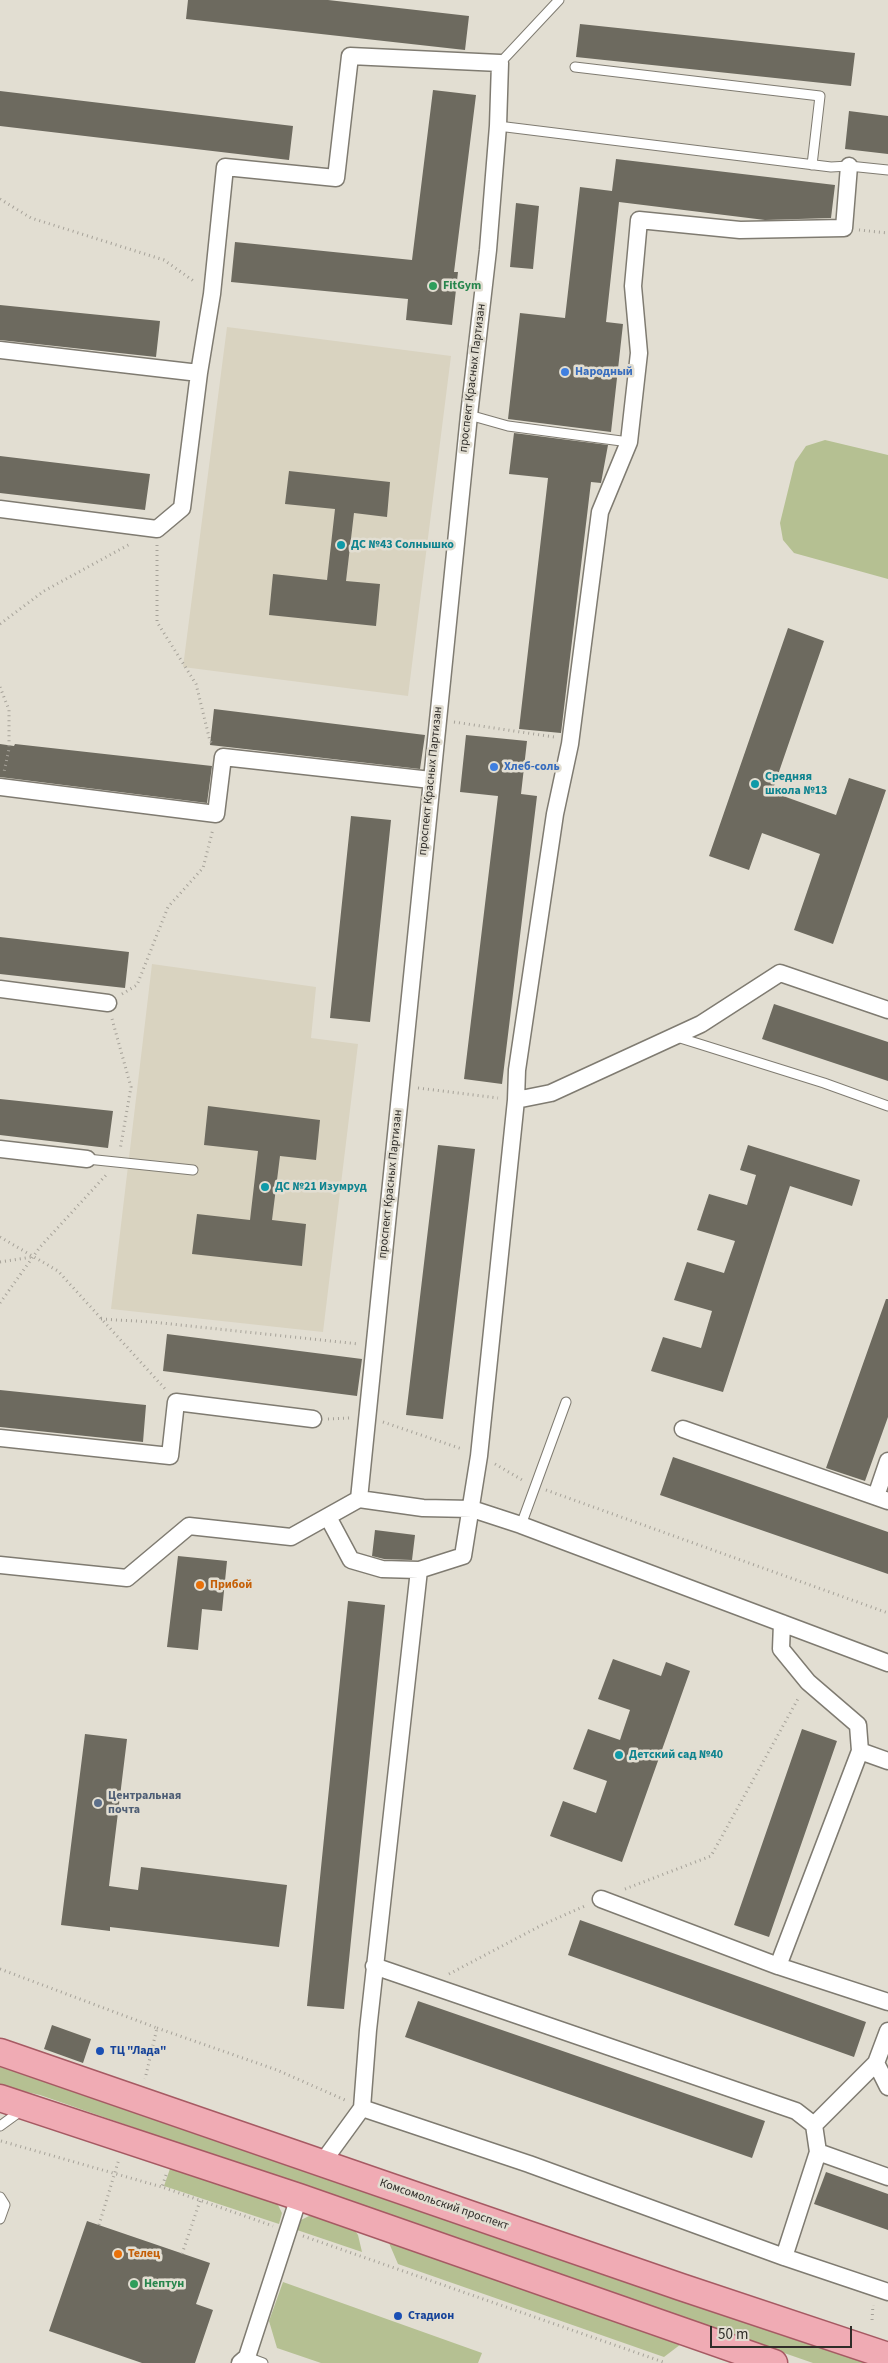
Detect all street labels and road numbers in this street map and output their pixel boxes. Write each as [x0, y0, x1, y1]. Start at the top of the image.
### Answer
street label: проспект Красных Партизан [457, 303, 489, 453]
street label: проспект Красных Партизан [416, 706, 446, 856]
street label: проспект Красных Партизан [376, 1109, 406, 1259]
street label: Комсомольский проспект [378, 2176, 510, 2234]

